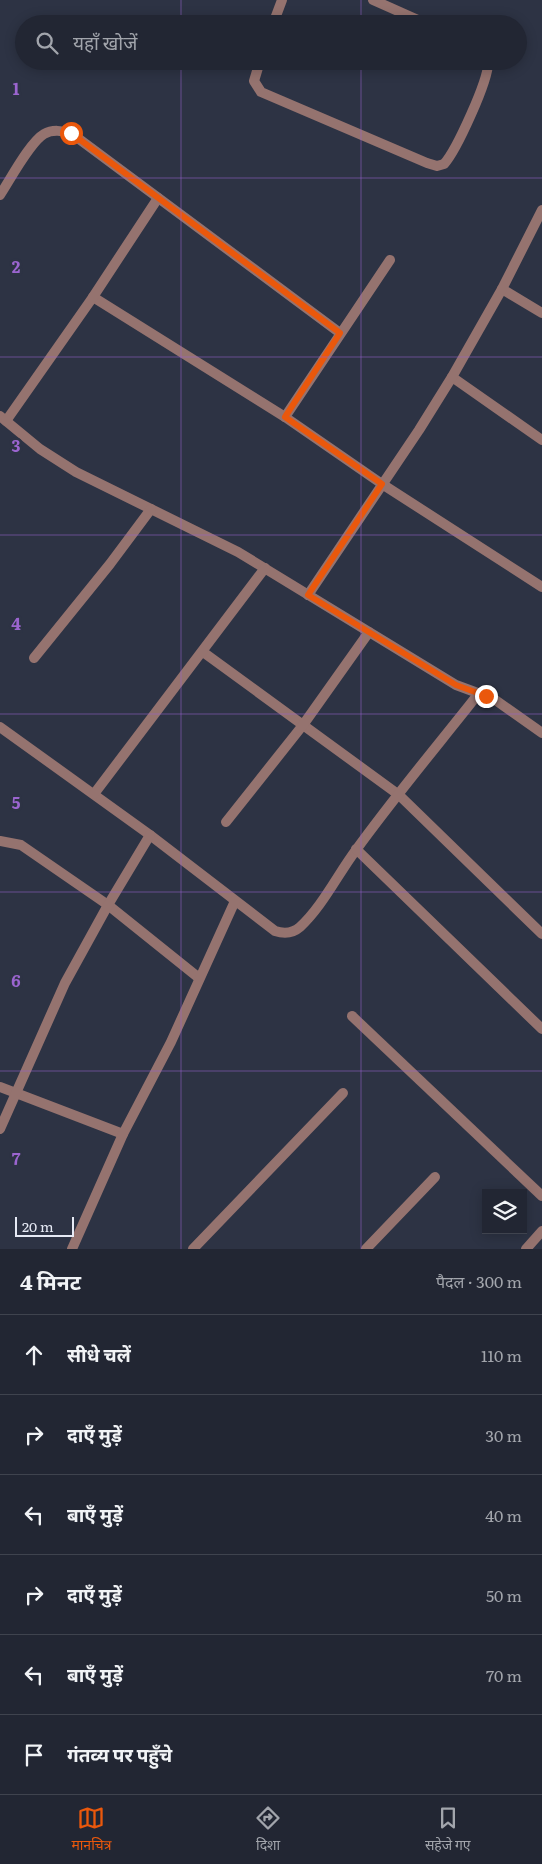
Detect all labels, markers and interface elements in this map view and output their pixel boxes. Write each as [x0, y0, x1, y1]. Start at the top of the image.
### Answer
search box [15, 15, 527, 70]
text: यहाँ खोजें [73, 28, 137, 56]
icon: search [33, 29, 61, 57]
text: 1 [13, 76, 20, 100]
route start [60, 122, 83, 145]
text: 2 [12, 254, 21, 278]
text: 3 [12, 433, 21, 457]
text: 4 [11, 611, 21, 635]
route end [475, 685, 498, 708]
text: 5 [12, 790, 21, 814]
text: 6 [11, 968, 21, 992]
text: 7 [12, 1146, 21, 1170]
map controls [482, 1189, 527, 1234]
button: layers [482, 1189, 527, 1234]
scale bar [15, 1214, 74, 1237]
text: 20 m [22, 1216, 54, 1236]
text: 4 मिनट [20, 1265, 81, 1296]
text: पैदल · 300 m [436, 1269, 522, 1293]
text: सीधे चलें [67, 1340, 131, 1368]
icon: ahead [20, 1341, 48, 1369]
text: 110 m [481, 1343, 522, 1367]
text: दाएँ मुड़ें [67, 1420, 122, 1448]
icon: right [20, 1421, 48, 1449]
text: 30 m [485, 1423, 522, 1447]
text: बाएँ मुड़ें [67, 1500, 123, 1528]
icon: left [20, 1501, 48, 1529]
text: 40 m [485, 1503, 522, 1527]
text: दाएँ मुड़ें [67, 1580, 122, 1608]
icon: right [20, 1581, 48, 1609]
text: 50 m [486, 1583, 522, 1607]
text: बाएँ मुड़ें [67, 1660, 123, 1688]
icon: left [20, 1661, 48, 1689]
text: 70 m [486, 1663, 522, 1687]
text: गंतव्य पर पहुँचे [67, 1740, 172, 1768]
icon: arrive [20, 1741, 48, 1769]
tab: मानचित्र [71, 1804, 111, 1856]
tab: दिशा [254, 1804, 282, 1856]
tab: सहेजे गए [425, 1804, 471, 1856]

